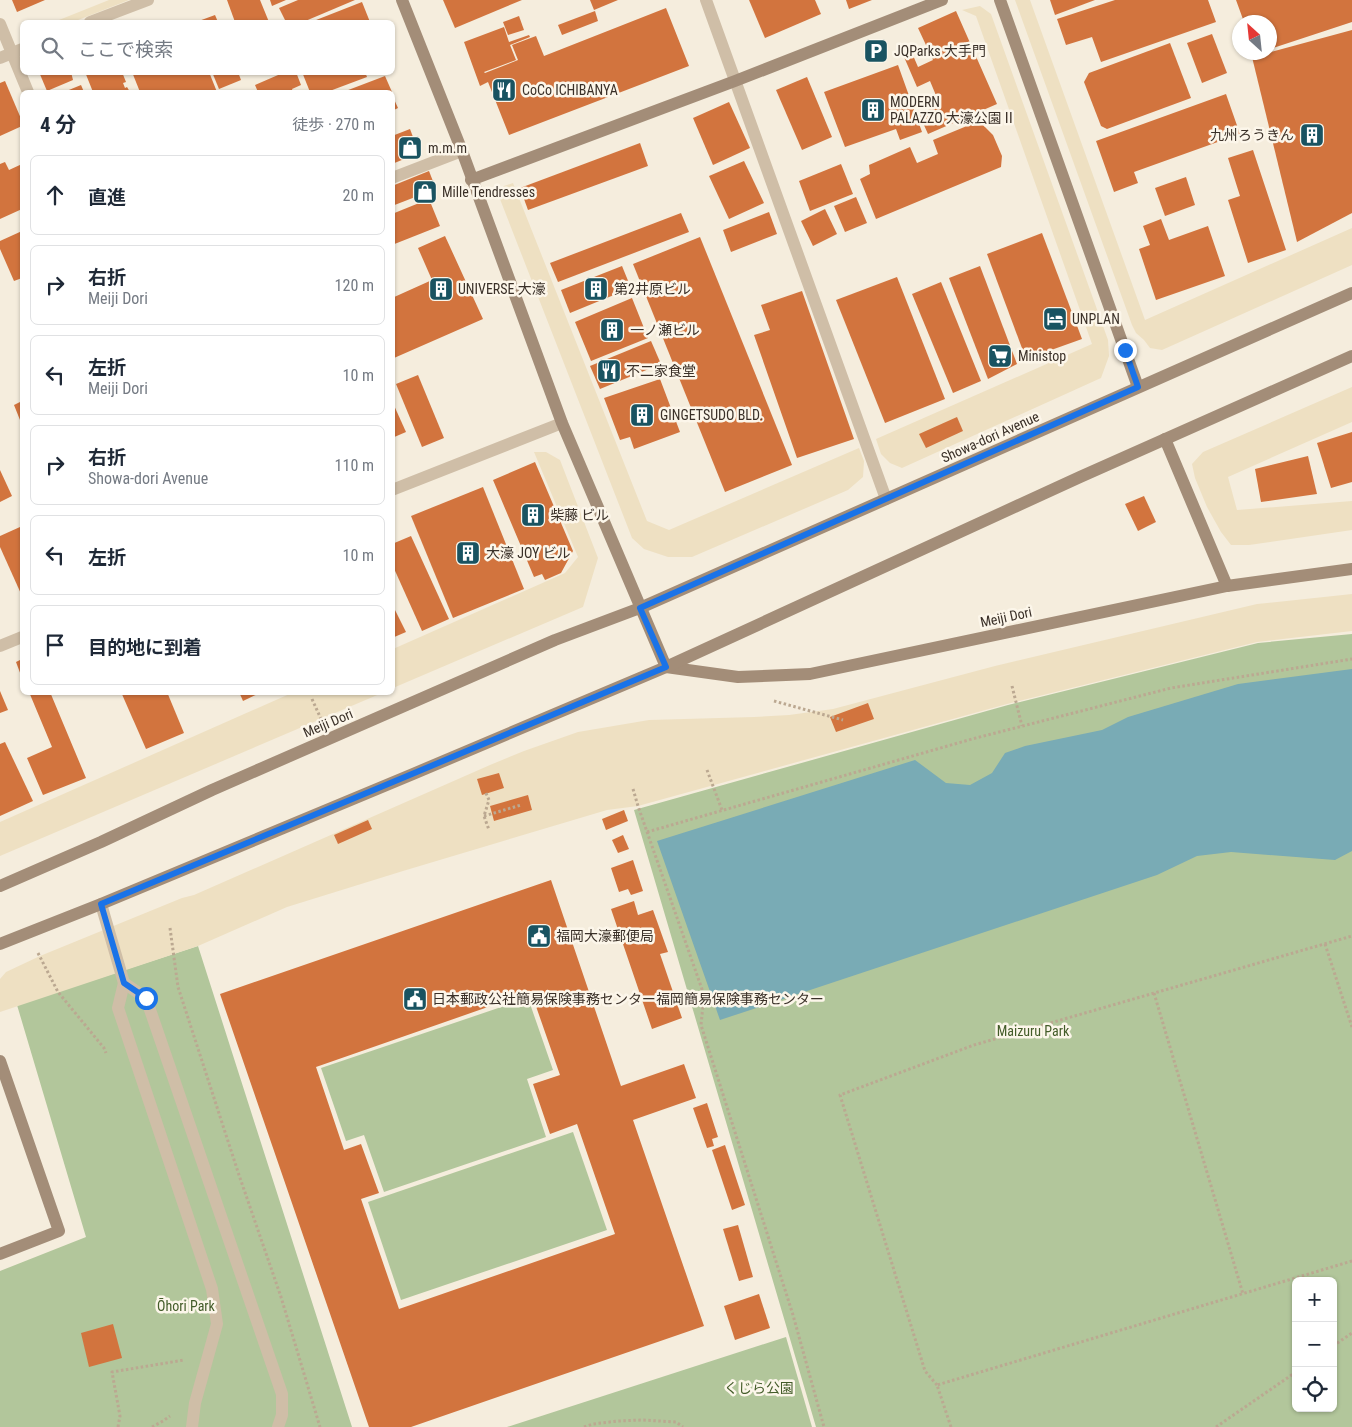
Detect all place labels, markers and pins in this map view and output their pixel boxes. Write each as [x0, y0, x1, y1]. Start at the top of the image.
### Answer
parking icon: JQParks 大手門 [863, 38, 889, 64]
place label: JQParks 大手門 [894, 43, 986, 59]
restaurant icon: CoCo ICHIBANYA [491, 77, 517, 103]
place label: CoCo ICHIBANYA [522, 82, 618, 98]
place label: MODERN PALAZZO 大濠公園Ⅱ [890, 94, 1016, 126]
building icon: MODERN PALAZZO 大濠公園Ⅱ [860, 97, 886, 123]
building icon: 九州ろうきん [1299, 122, 1325, 148]
place label: 九州ろうきん [1210, 127, 1294, 143]
shop icon: m.m.m [397, 135, 423, 161]
place label: m.m.m [428, 140, 467, 156]
shop icon: Mille Tendresses [412, 179, 438, 205]
place label: Mille Tendresses [442, 184, 535, 200]
building icon: UNIVERSE 大濠 [428, 276, 454, 302]
building icon: 第2井原ビル [583, 276, 609, 302]
place label: UNIVERSE 大濠 [458, 281, 546, 297]
place label: 第2井原ビル [614, 281, 691, 297]
hotel icon: UNPLAN [1042, 306, 1068, 332]
place label: UNPLAN [1072, 311, 1120, 327]
building icon: 一ノ瀬ビル [599, 317, 625, 343]
place label: 一ノ瀬ビル [630, 322, 700, 338]
supermarket icon: Ministop [987, 343, 1013, 369]
place label: Ministop [1018, 348, 1066, 364]
restaurant icon: 不二家食堂 [596, 358, 622, 384]
place label: 不二家食堂 [626, 363, 696, 379]
building icon: GINGETSUDO BLD. [629, 402, 655, 428]
place label: GINGETSUDO BLD. [660, 407, 763, 423]
building icon: 柴藤 ビル [520, 502, 546, 528]
place label: 柴藤 ビル [550, 507, 609, 523]
building icon: 大濠 JOY ビル [455, 540, 481, 566]
place label: 大濠 JOY ビル [486, 545, 571, 561]
public building icon: 福岡大濠郵便局 [526, 923, 552, 949]
place label: 福岡大濠郵便局 [556, 928, 654, 944]
public building icon: 日本郵政公社簡易保険事務センター福岡簡易保険事務センター [402, 986, 428, 1012]
place label: 日本郵政公社簡易保険事務センター福岡簡易保険事務センター [432, 991, 824, 1007]

